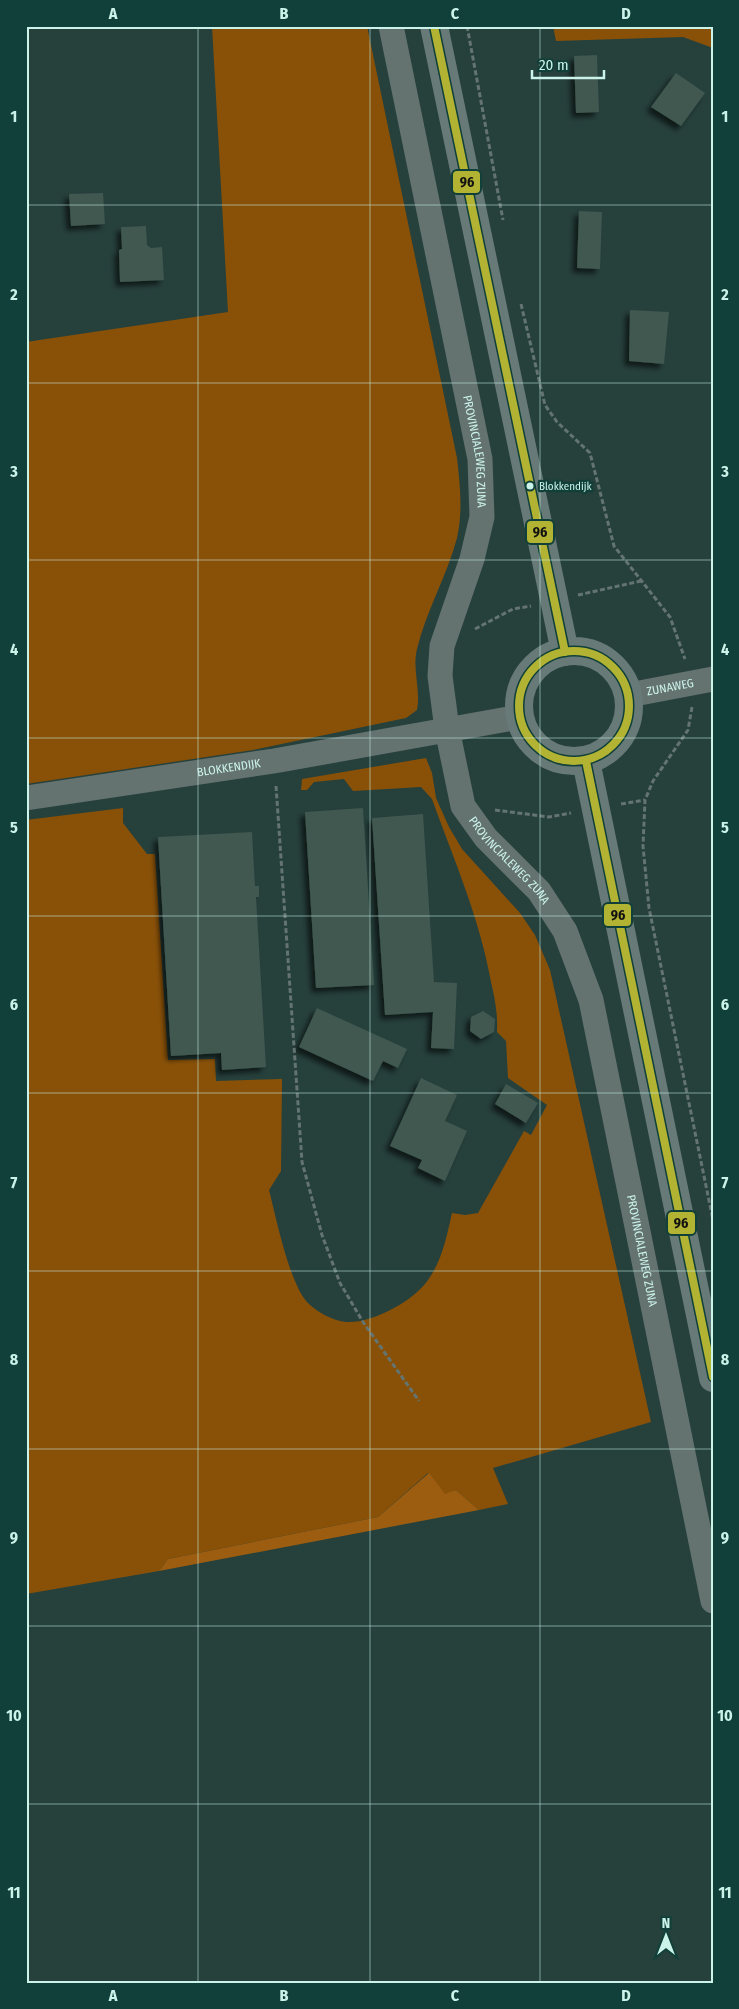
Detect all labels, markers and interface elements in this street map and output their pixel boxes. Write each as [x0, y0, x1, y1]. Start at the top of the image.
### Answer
text: A [108, 4, 118, 23]
text: B [280, 4, 289, 23]
text: C [451, 4, 460, 23]
text: D [621, 4, 631, 23]
scale bar [532, 48, 604, 80]
text: 20 m [539, 56, 569, 74]
text: 1 [11, 107, 17, 126]
text: 1 [722, 107, 728, 126]
line badge: 96 [452, 170, 481, 194]
text: 96 [460, 174, 474, 191]
text: 2 [9, 285, 18, 304]
text: 2 [720, 285, 729, 304]
street label: PROVINCIALEWEG ZUNA [460, 394, 489, 509]
text: 3 [9, 462, 18, 481]
text: 3 [720, 462, 729, 481]
place label: Blokkendijk [539, 480, 592, 493]
marker: Blokkendijk [525, 481, 535, 491]
line badge: 96 [526, 520, 554, 544]
text: 96 [533, 524, 547, 541]
text: 4 [10, 640, 18, 659]
text: 4 [721, 640, 729, 659]
street label: ZUNAWEG [646, 676, 695, 698]
street label: BLOKKENDIJK [196, 756, 262, 779]
street label: PROVINCIALEWEG ZUNA [466, 814, 553, 907]
text: 5 [10, 818, 18, 837]
text: 5 [721, 818, 729, 837]
line badge: 96 [603, 903, 632, 927]
text: 96 [611, 907, 625, 924]
text: 6 [10, 995, 18, 1014]
text: 6 [721, 995, 729, 1014]
text: 7 [11, 1173, 18, 1192]
text: 7 [722, 1173, 729, 1192]
street label: PROVINCIALEWEG ZUNA [624, 1194, 660, 1308]
line badge: 96 [667, 1211, 696, 1235]
text: 96 [674, 1215, 688, 1232]
text: 8 [10, 1350, 19, 1369]
text: 8 [721, 1350, 730, 1369]
text: 9 [10, 1528, 18, 1547]
text: 9 [721, 1528, 729, 1547]
text: 10 [6, 1706, 22, 1725]
text: 10 [717, 1706, 733, 1725]
text: 11 [7, 1883, 21, 1902]
text: 11 [718, 1883, 732, 1902]
north arrow [642, 1912, 692, 1962]
text: N [662, 1915, 670, 1932]
text: A [108, 1986, 118, 2005]
text: B [280, 1986, 289, 2005]
text: C [451, 1986, 460, 2005]
text: D [621, 1986, 631, 2005]

